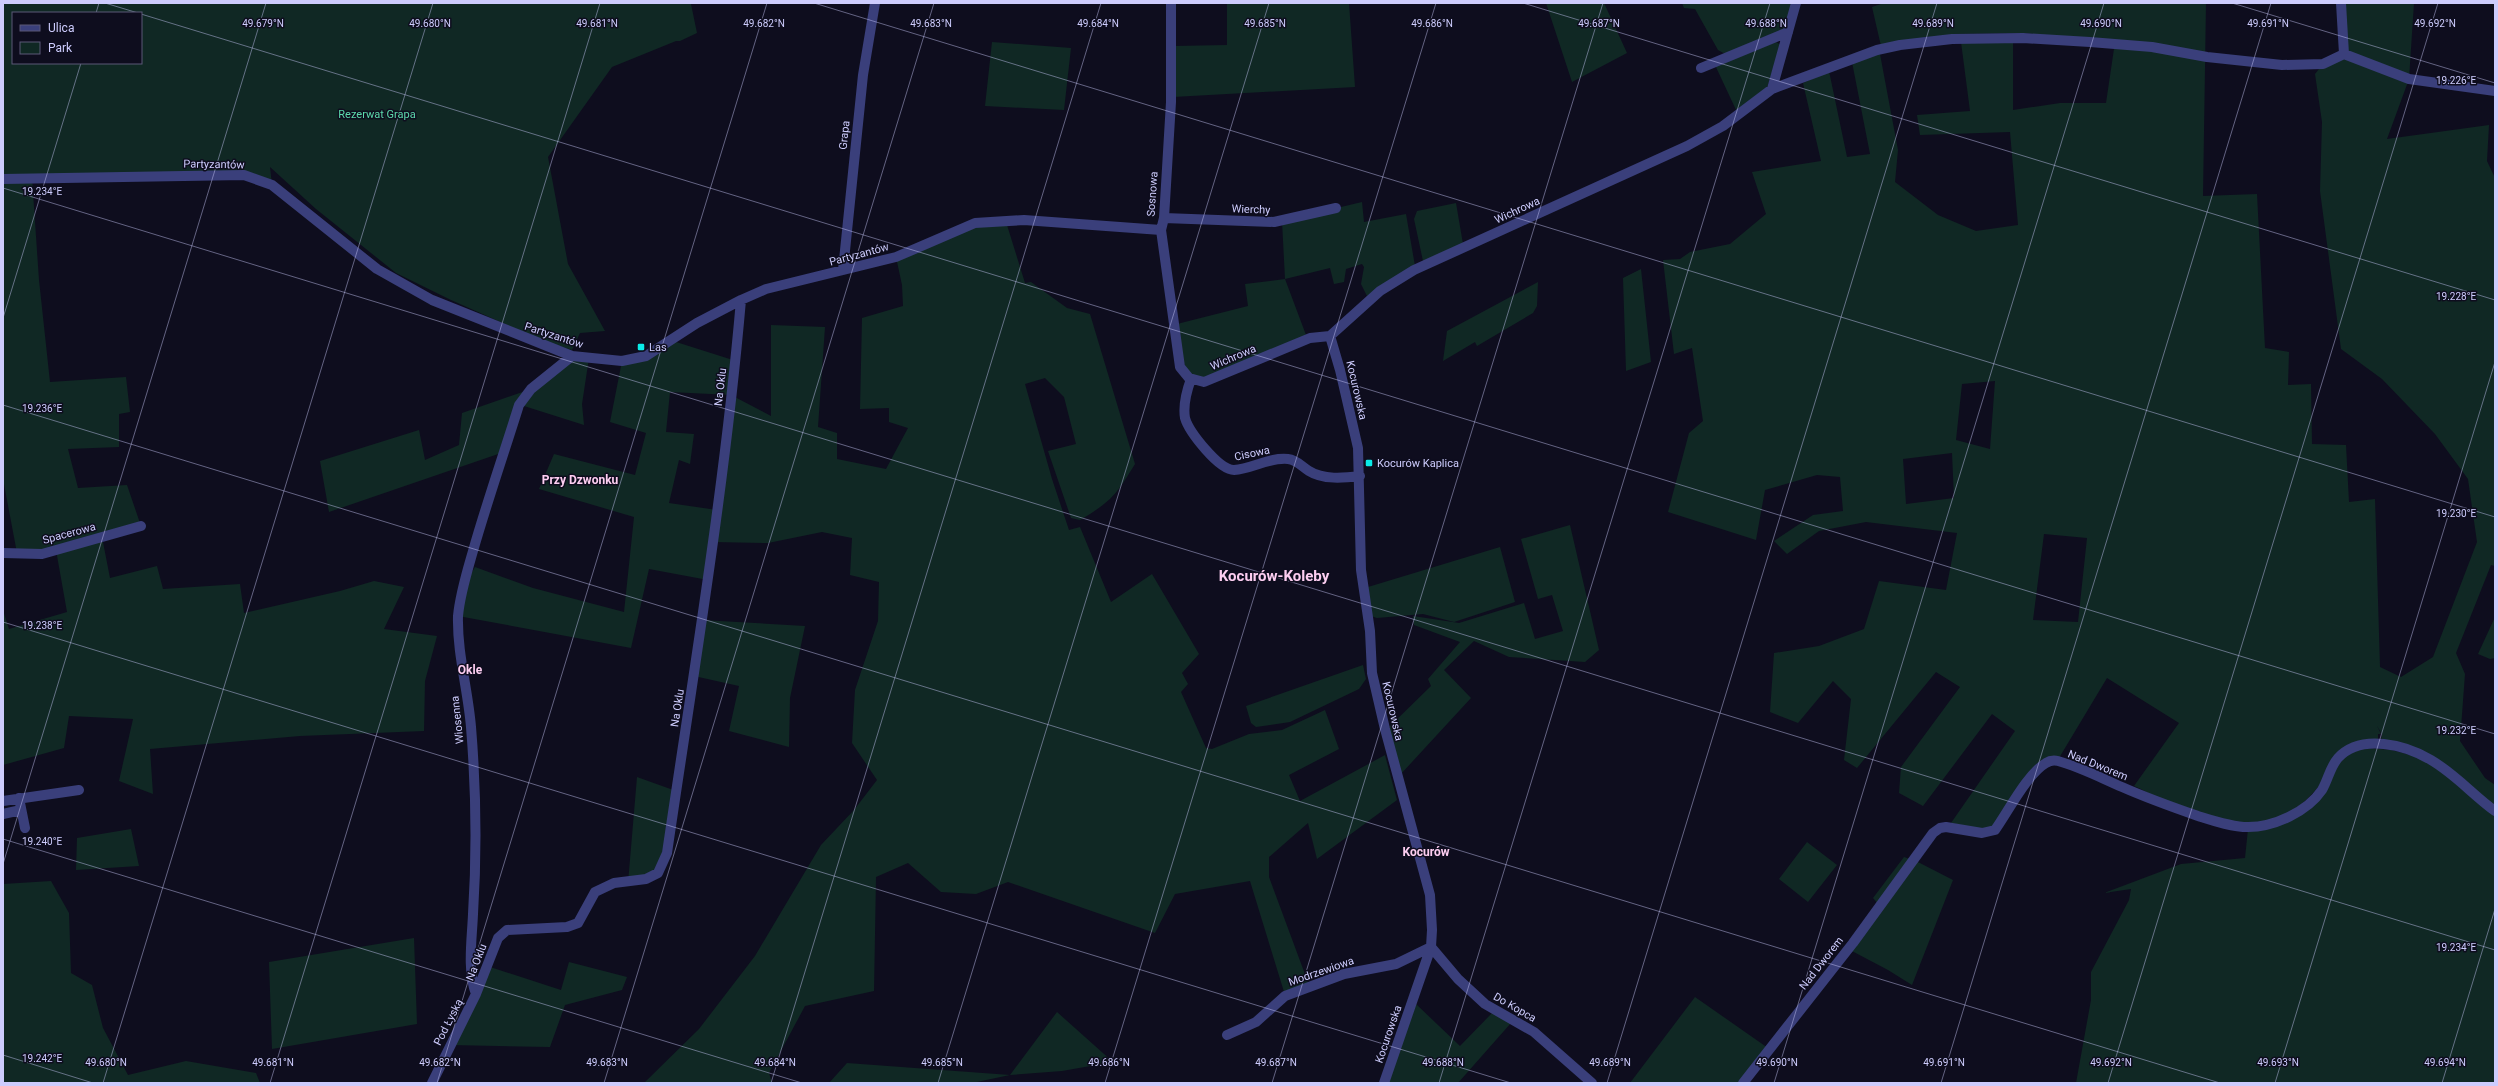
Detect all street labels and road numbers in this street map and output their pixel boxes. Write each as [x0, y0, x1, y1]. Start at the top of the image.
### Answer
street label: Grapa [837, 120, 852, 150]
street label: Partyzantów [183, 157, 245, 172]
street label: Sosnowa [1144, 171, 1161, 217]
street label: Wichrowa [1493, 194, 1542, 227]
street label: Wierchy [1231, 202, 1271, 217]
street label: Partyzantów [828, 240, 891, 269]
street label: Partyzantów [523, 320, 586, 351]
street label: Wichrowa [1208, 342, 1258, 373]
street label: Kocurowska [1343, 359, 1370, 421]
street label: Na Oklu [712, 367, 729, 407]
street label: Cisowa [1233, 443, 1271, 464]
street label: Spacerowa [41, 520, 97, 547]
street label: Kocurowska [1379, 680, 1406, 742]
street label: Na Oklu [668, 688, 687, 728]
street label: Wiosenna [449, 695, 466, 745]
street label: Nad Dworem [2066, 748, 2130, 783]
street label: Nad Dworem [1797, 934, 1846, 992]
street label: Na Oklu [464, 942, 489, 982]
street label: Modrzewiowa [1287, 954, 1356, 989]
street label: Do Kopca [1491, 990, 1538, 1025]
street label: Pod Łyską [431, 997, 466, 1048]
street label: Kocurowska [1373, 1004, 1404, 1065]

